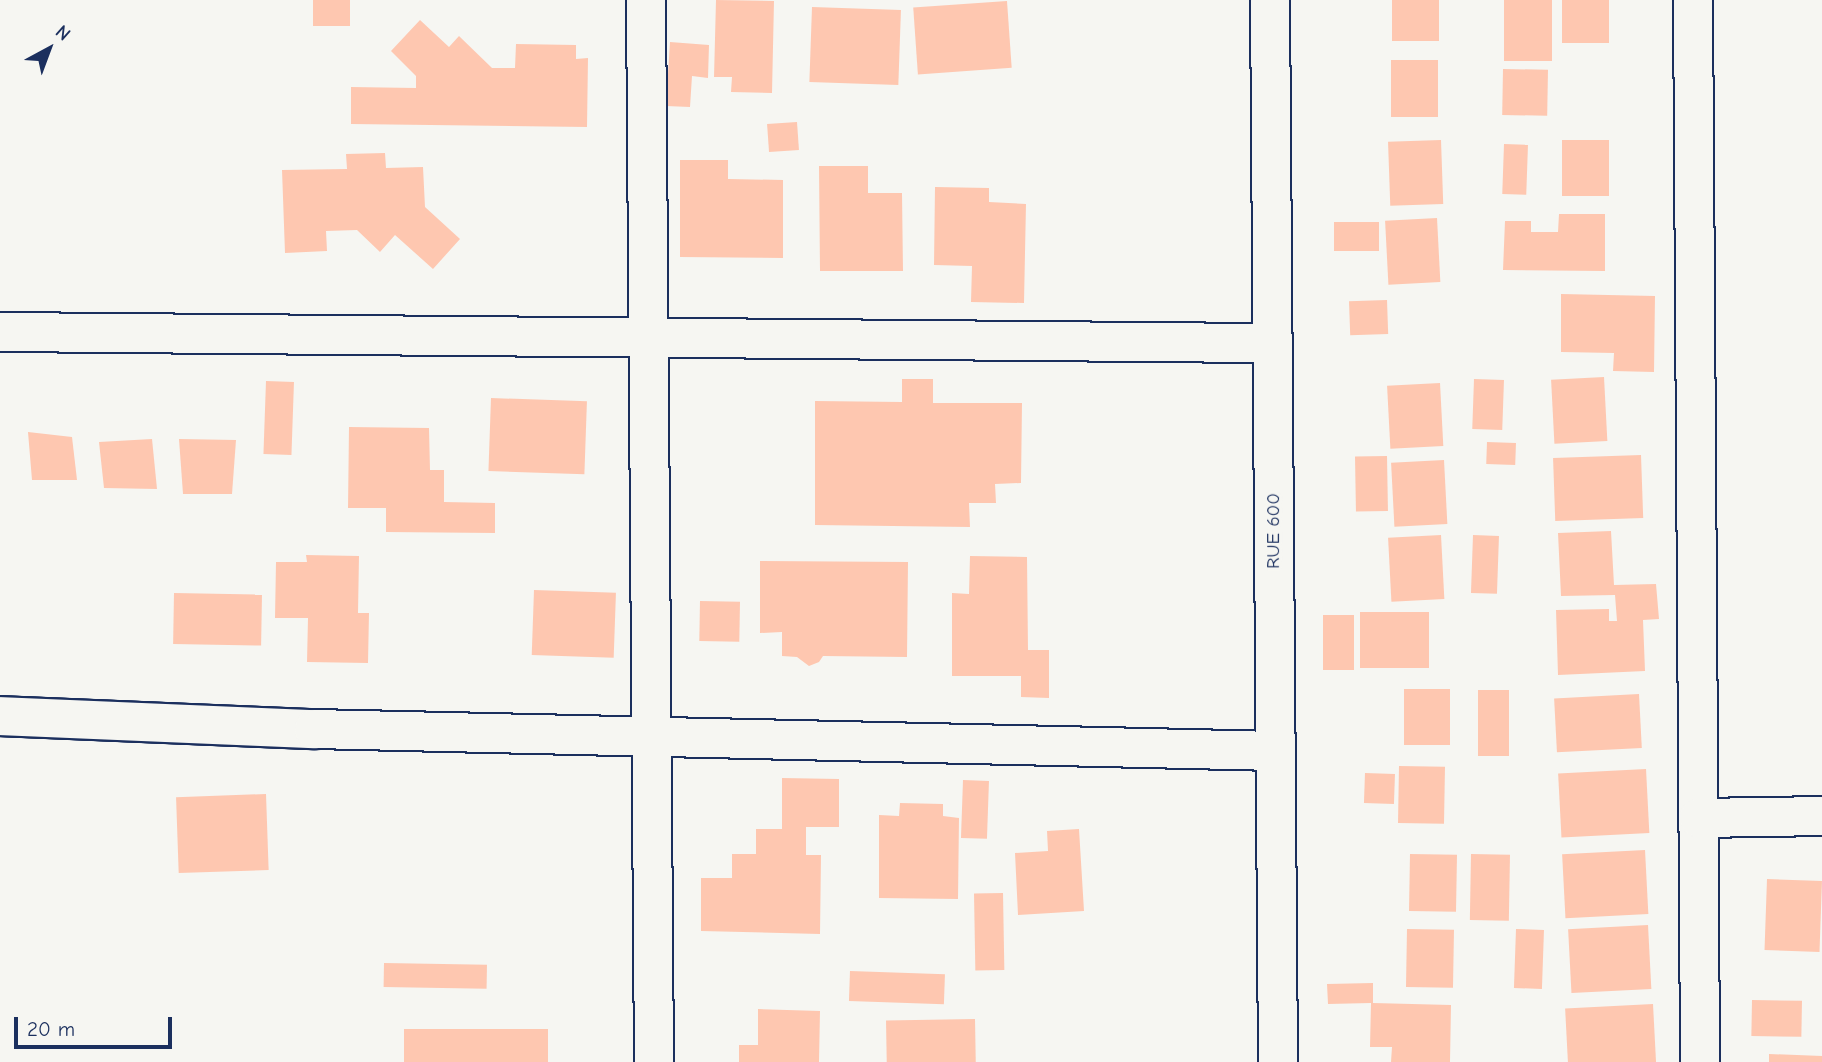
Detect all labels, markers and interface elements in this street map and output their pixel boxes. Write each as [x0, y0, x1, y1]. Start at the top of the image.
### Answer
north arrow [14, 14, 84, 84]
text: N [51, 21, 75, 46]
street label: RUE 600 [1263, 493, 1285, 569]
scale bar [18, 1002, 175, 1046]
text: 20 m [27, 1017, 75, 1041]

